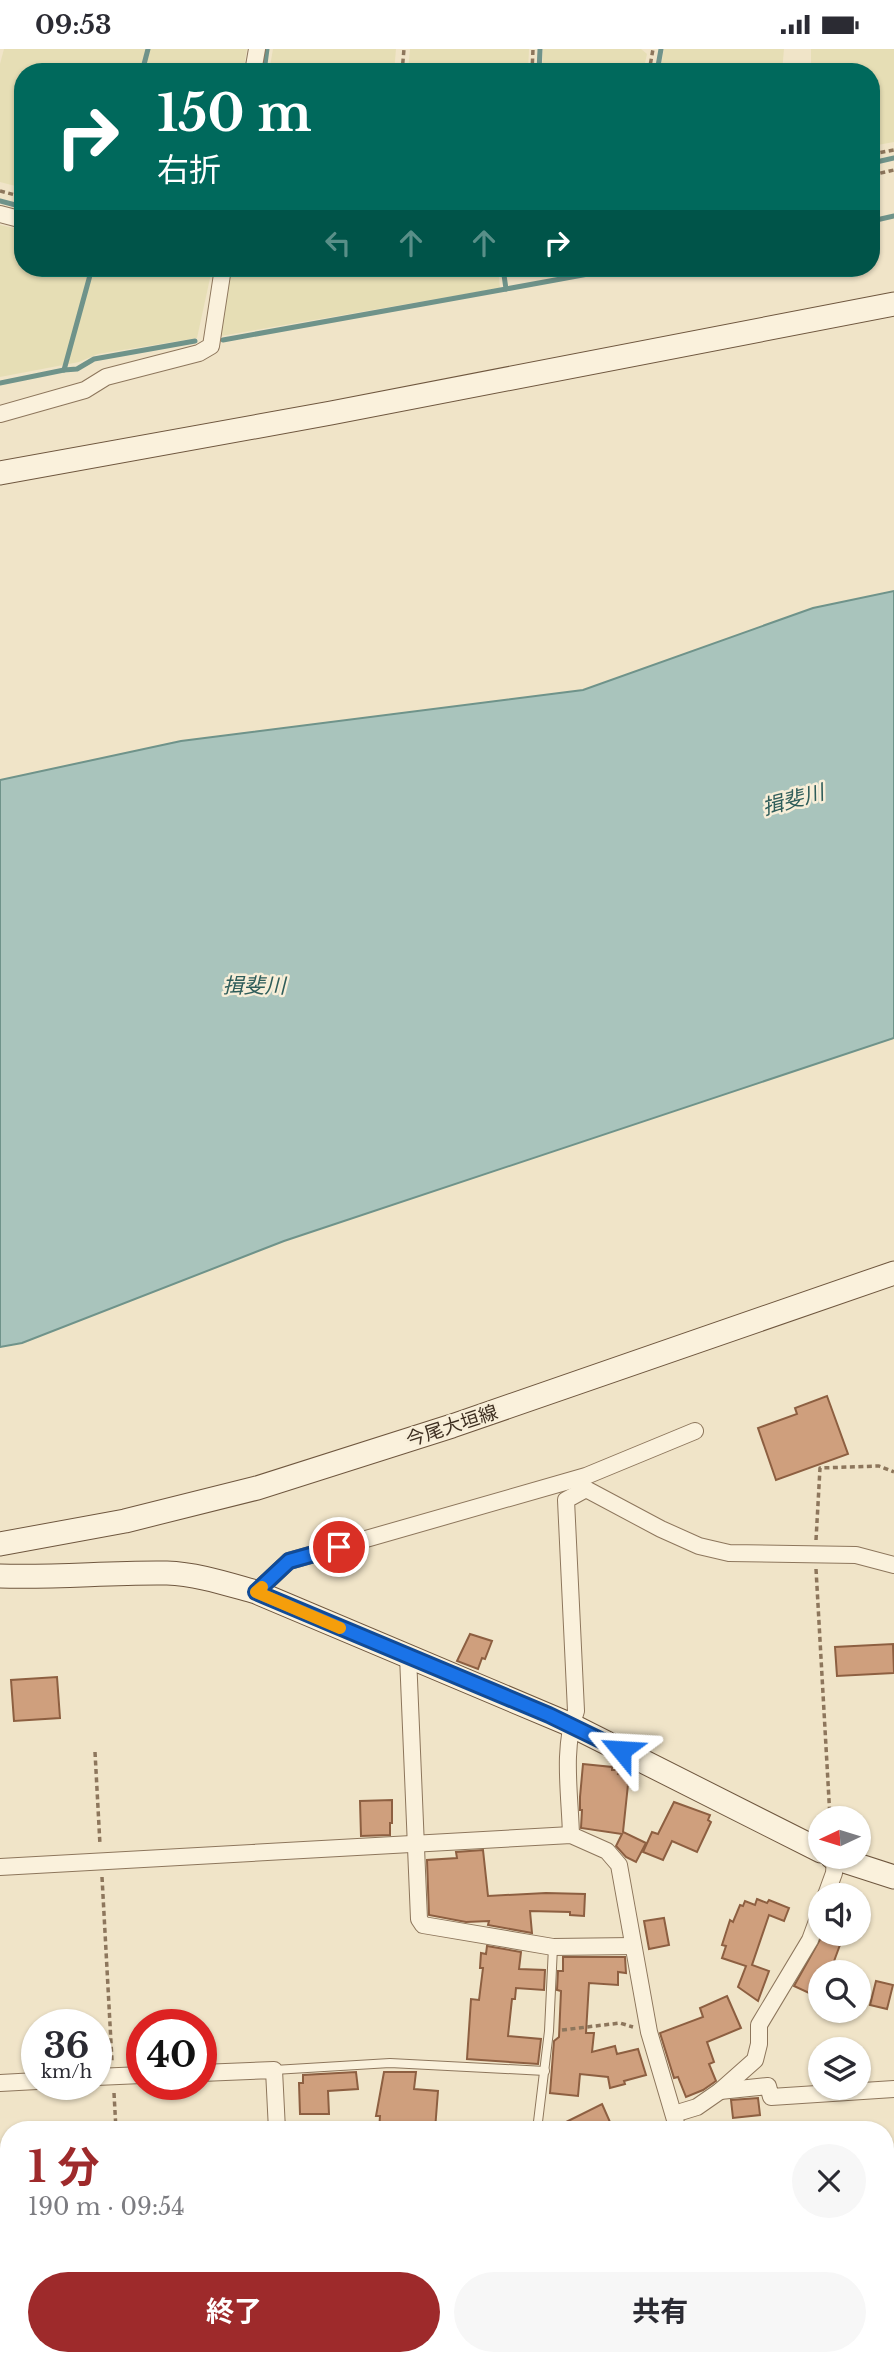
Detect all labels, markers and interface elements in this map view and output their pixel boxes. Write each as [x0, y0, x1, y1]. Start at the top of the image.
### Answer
text: 09:53 [35, 9, 112, 41]
text: 150 m [157, 83, 312, 144]
icon: right [42, 91, 133, 182]
text: 右折 [157, 150, 221, 190]
icon: left [319, 224, 357, 262]
icon: ahead [392, 224, 430, 262]
icon: ahead [465, 224, 503, 262]
icon: right [538, 224, 576, 262]
water label: 揖斐川 [759, 779, 829, 821]
water label: 揖斐川 [223, 973, 287, 999]
street label: 今尾大垣線 [403, 1400, 501, 1452]
pin [309, 1517, 369, 1577]
icon: arrive [320, 1528, 358, 1566]
position arrow [584, 1713, 658, 1787]
north arrow [808, 1806, 872, 1869]
map controls [808, 1806, 871, 2100]
button: sound [808, 1883, 871, 1946]
button: search [808, 1960, 871, 2023]
speed limit sign: 40 [126, 2009, 217, 2100]
text: 36 [44, 2024, 89, 2067]
button: layers [808, 2037, 871, 2100]
text: km/h [41, 2061, 92, 2083]
text: 1 分 [28, 2141, 99, 2193]
button: close [792, 2144, 866, 2218]
text: 190 m · 09:54 [28, 2193, 185, 2221]
button: 終了 [28, 2272, 440, 2352]
button: 共有 [454, 2272, 866, 2352]

